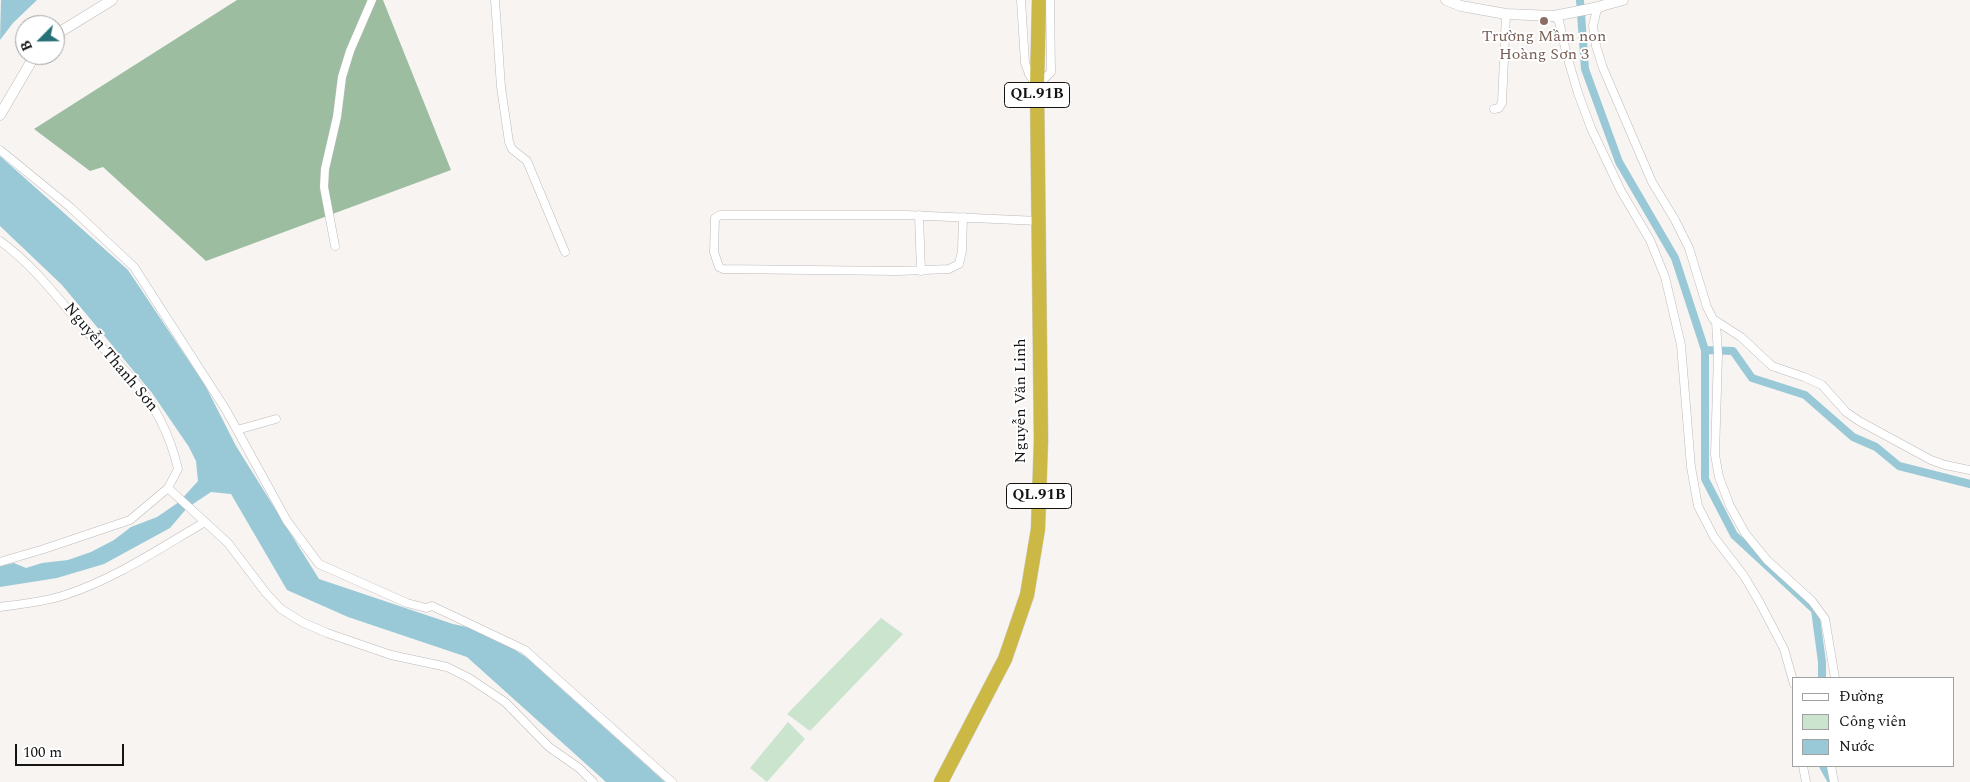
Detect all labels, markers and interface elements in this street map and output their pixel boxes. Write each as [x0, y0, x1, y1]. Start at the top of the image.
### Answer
north arrow [15, 15, 65, 65]
marker: Trường Mầm non Hoàng Sơn 3 [1538, 15, 1550, 27]
place label: Trường Mầm non Hoàng Sơn 3 [1482, 28, 1606, 66]
text: B [15, 37, 38, 54]
road number: QL.91B [1004, 82, 1070, 108]
street label: Nguyễn Thanh Sơn [59, 300, 161, 416]
street label: Nguyễn Văn Linh [1012, 338, 1032, 464]
road number: QL.91B [1006, 484, 1072, 508]
legend [1792, 677, 1955, 767]
text: Đường [1839, 685, 1884, 708]
text: Công viên [1839, 710, 1906, 733]
scale bar [18, 734, 126, 766]
text: Nước [1839, 735, 1875, 758]
text: 100 m [23, 741, 62, 764]

